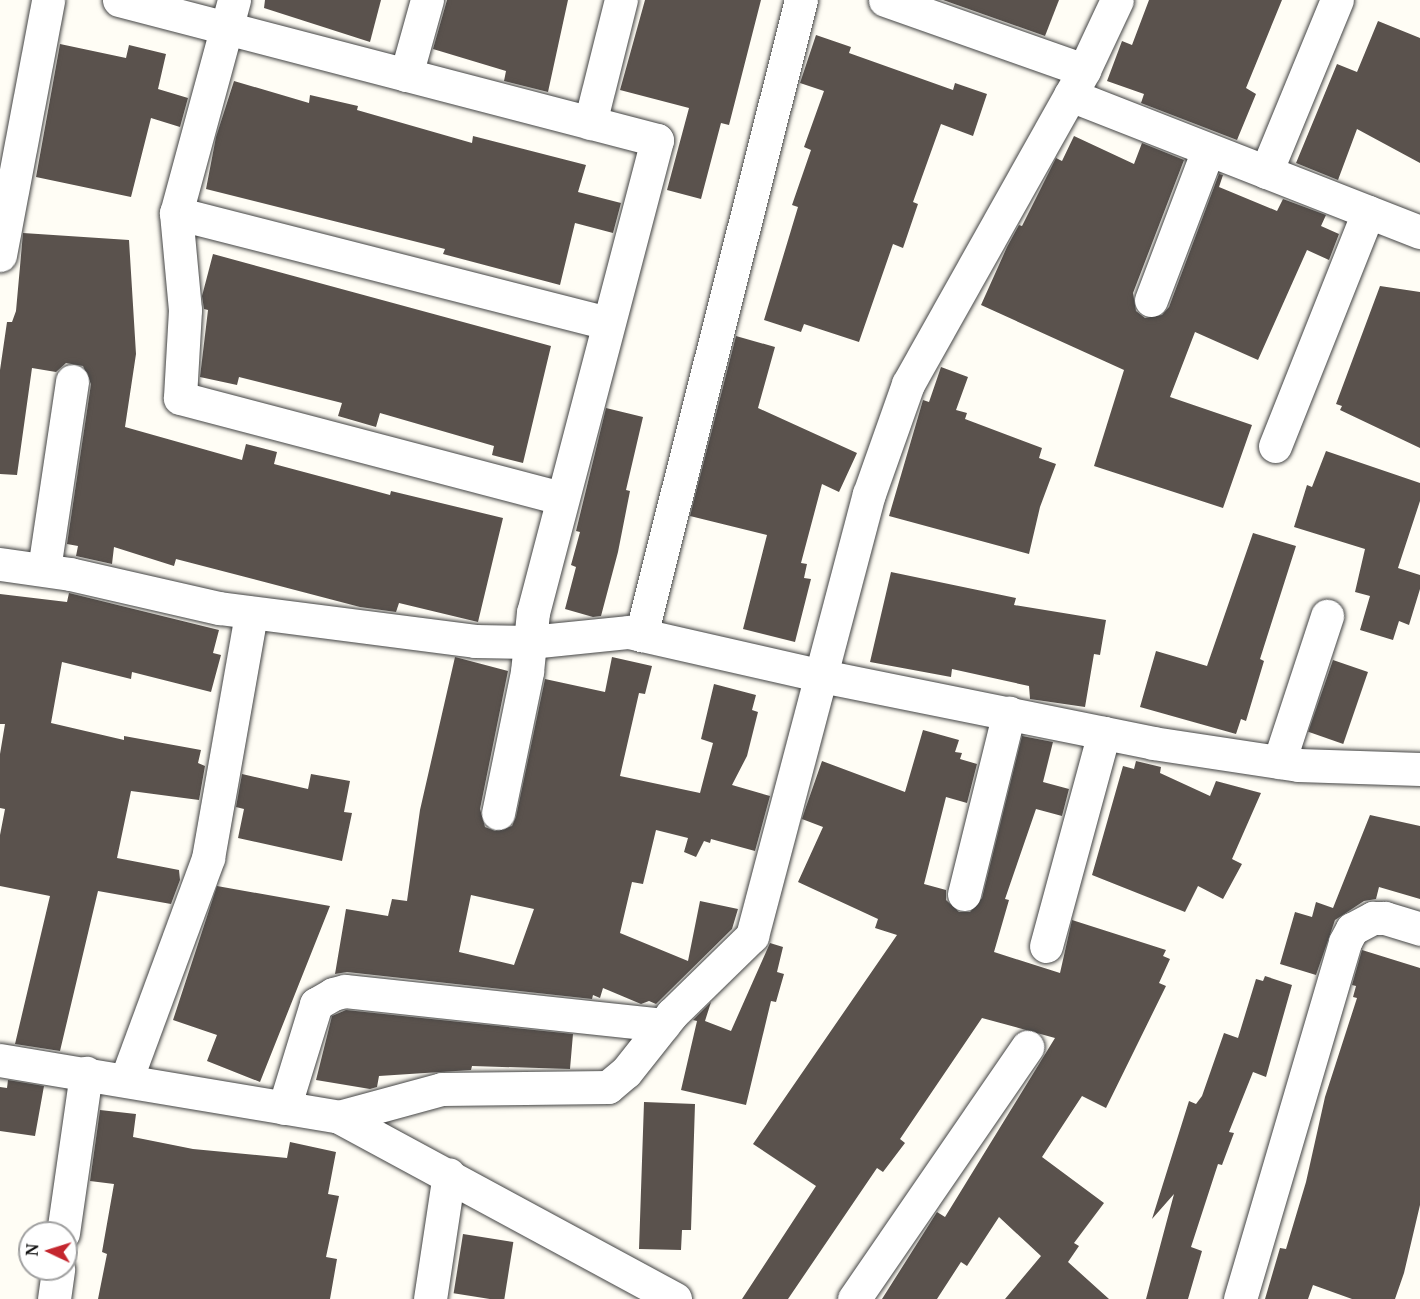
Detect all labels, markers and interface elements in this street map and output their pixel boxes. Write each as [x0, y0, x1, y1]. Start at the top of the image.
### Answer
north arrow [18, 1221, 78, 1281]
text: N [21, 1243, 43, 1257]

